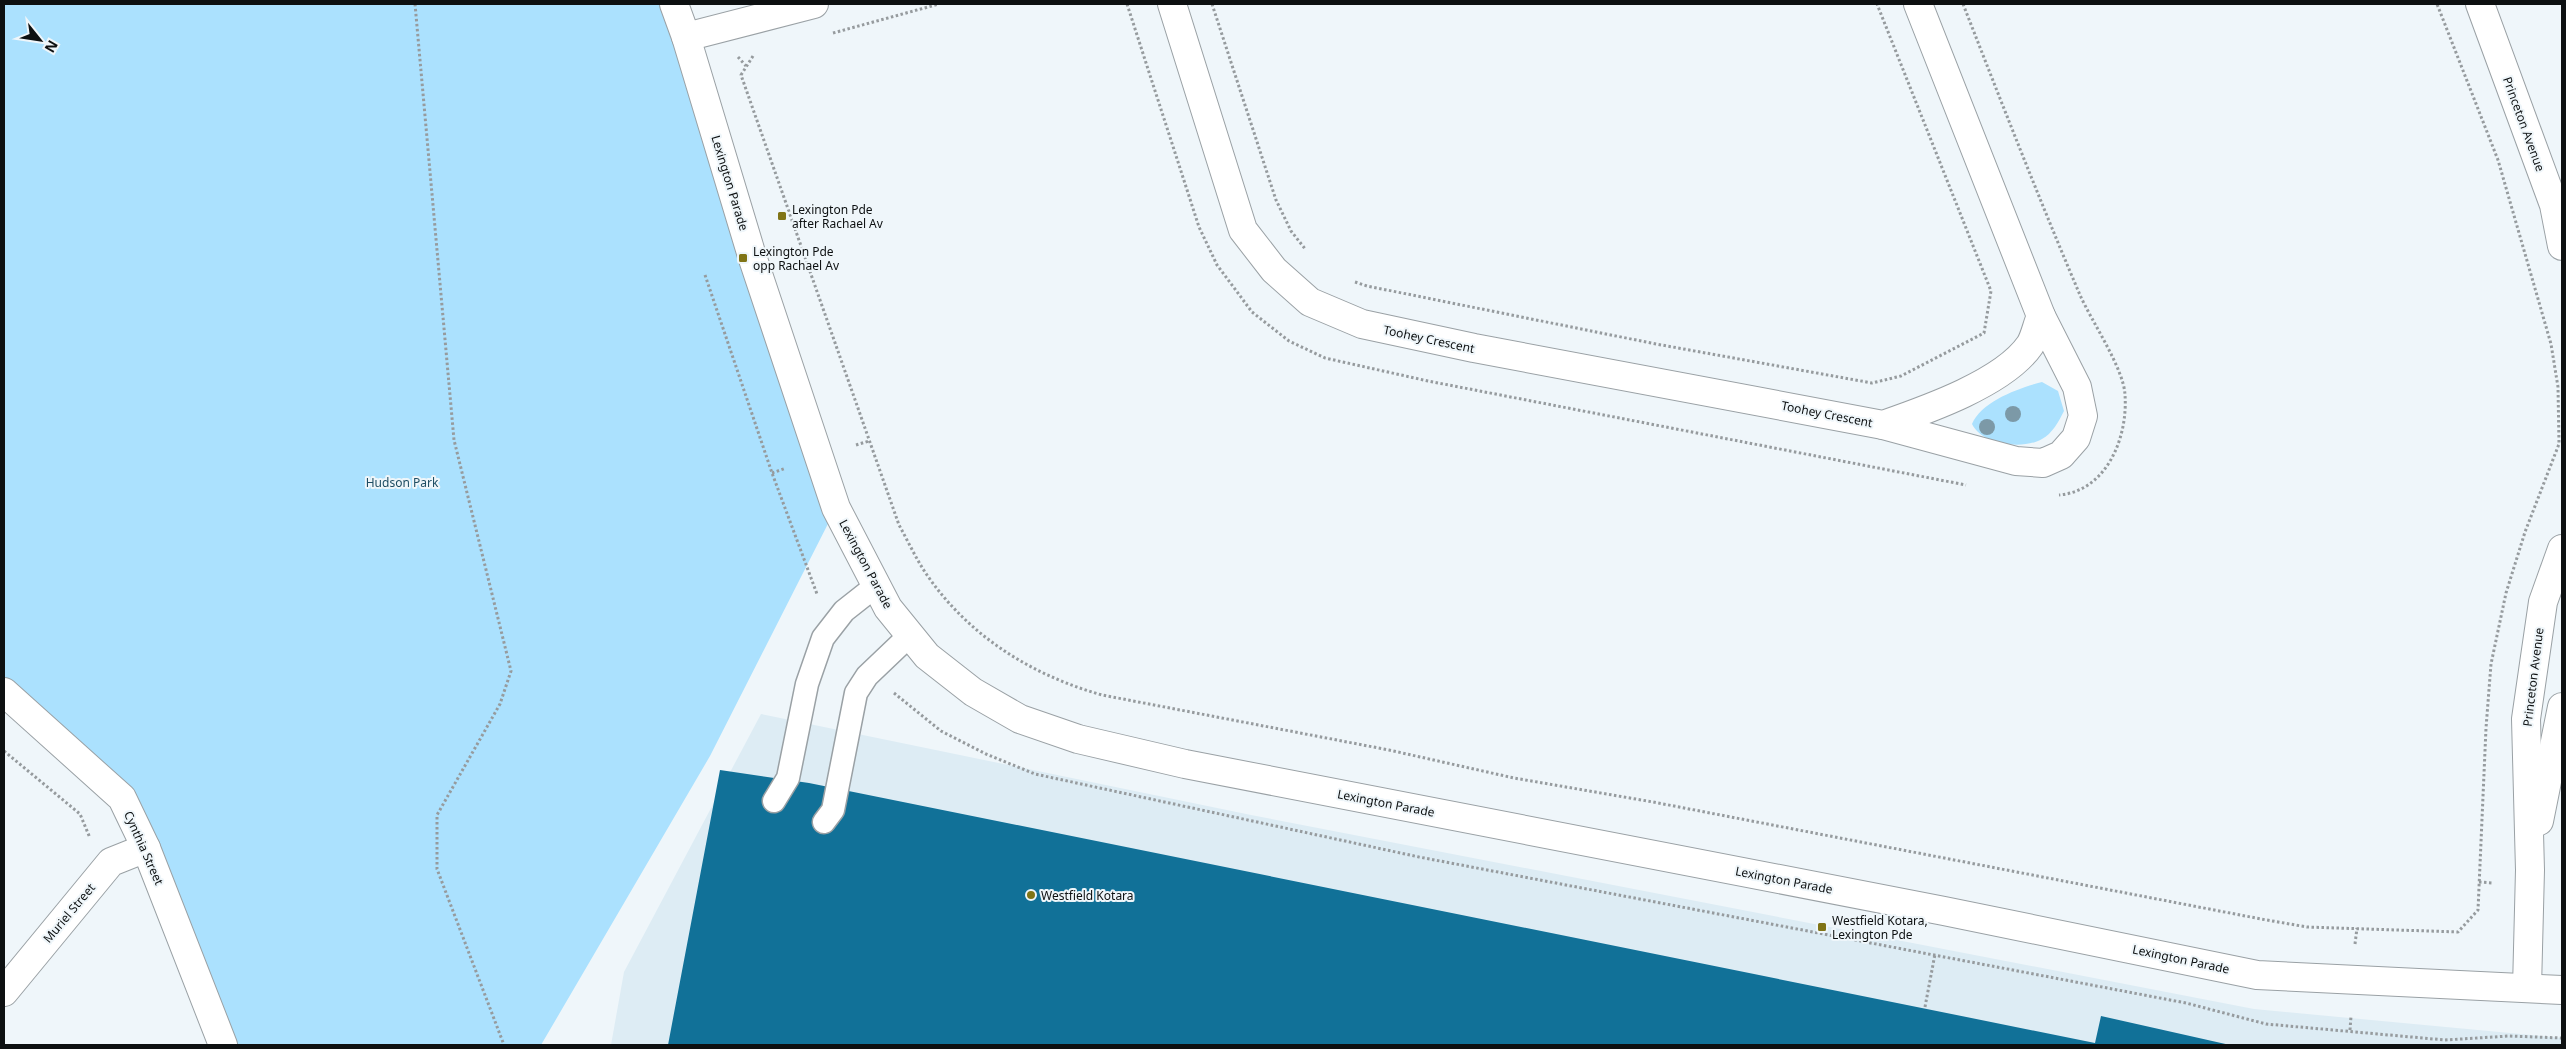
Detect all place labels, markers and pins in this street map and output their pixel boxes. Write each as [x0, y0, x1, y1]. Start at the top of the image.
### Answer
place label: Lexington Pde after Rachael Av [792, 201, 884, 232]
marker: Lexington Pde after Rachael Av [776, 210, 788, 222]
place label: Lexington Pde opp Rachael Av [753, 243, 840, 274]
marker: Lexington Pde opp Rachael Av [737, 252, 749, 264]
place label: Westfield Kotara [1041, 887, 1134, 904]
marker: Westfield Kotara [1025, 889, 1037, 901]
place label: Westfield Kotara, Lexington Pde [1832, 912, 1928, 943]
marker: Westfield Kotara, Lexington Pde [1816, 921, 1828, 933]

